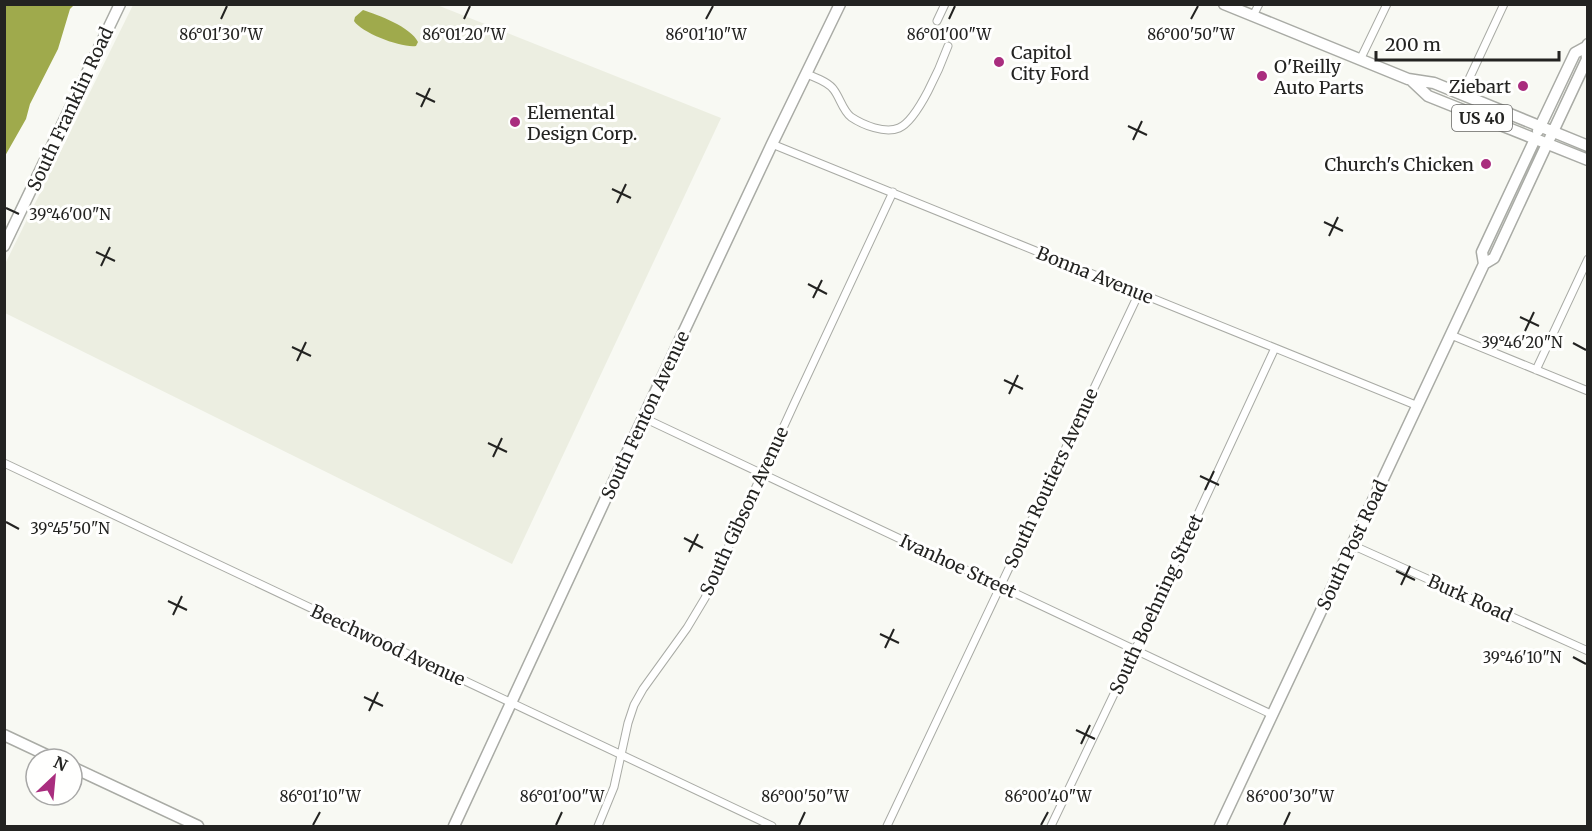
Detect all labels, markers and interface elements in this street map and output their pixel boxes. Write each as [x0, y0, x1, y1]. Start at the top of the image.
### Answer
street label: South Franklin Road [22, 23, 118, 195]
scale bar [1376, 24, 1559, 62]
text: 86°01'30"W [179, 25, 264, 44]
text: 86°01'20"W [422, 25, 507, 44]
text: 86°01'10"W [665, 25, 748, 44]
text: 86°01'00"W [907, 25, 992, 44]
text: 86°00'50"W [1147, 25, 1236, 44]
text: 200 m [1385, 33, 1441, 56]
place label: Capitol City Ford [1011, 41, 1089, 85]
marker: Capitol City Ford [992, 55, 1006, 69]
place label: O'Reilly Auto Parts [1273, 55, 1364, 99]
marker: O'Reilly Auto Parts [1255, 69, 1269, 83]
place label: Ziebart [1449, 75, 1511, 98]
marker: Ziebart [1516, 79, 1530, 93]
place label: Elemental Design Corp. [527, 101, 637, 145]
road number: US 40 [1452, 105, 1512, 131]
marker: Elemental Design Corp. [508, 115, 522, 129]
place label: Church's Chicken [1324, 153, 1474, 176]
marker: Church's Chicken [1479, 157, 1493, 171]
text: 39°46'00"N [29, 205, 111, 224]
street label: Bonna Avenue [1033, 241, 1157, 309]
street label: South Fenton Avenue [596, 327, 694, 503]
text: 39°46'20"N [1481, 333, 1563, 352]
street label: South Routiers Avenue [999, 384, 1103, 572]
street label: South Gibson Avenue [695, 423, 793, 599]
street label: South Post Road [1312, 476, 1392, 614]
street label: South Boehning Street [1104, 510, 1208, 698]
text: 39°45'50"N [30, 519, 110, 538]
street label: Ivanhoe Street [896, 529, 1020, 603]
street label: Burk Road [1424, 569, 1516, 627]
street label: Beechwood Avenue [307, 599, 469, 691]
text: 39°46'10"N [1483, 648, 1562, 667]
north arrow [24, 747, 84, 807]
text: N [51, 752, 71, 775]
text: 86°01'10"W [279, 787, 362, 806]
text: 86°01'00"W [520, 787, 605, 806]
text: 86°00'50"W [761, 787, 850, 806]
text: 86°00'40"W [1005, 787, 1093, 806]
text: 86°00'30"W [1246, 787, 1335, 806]

